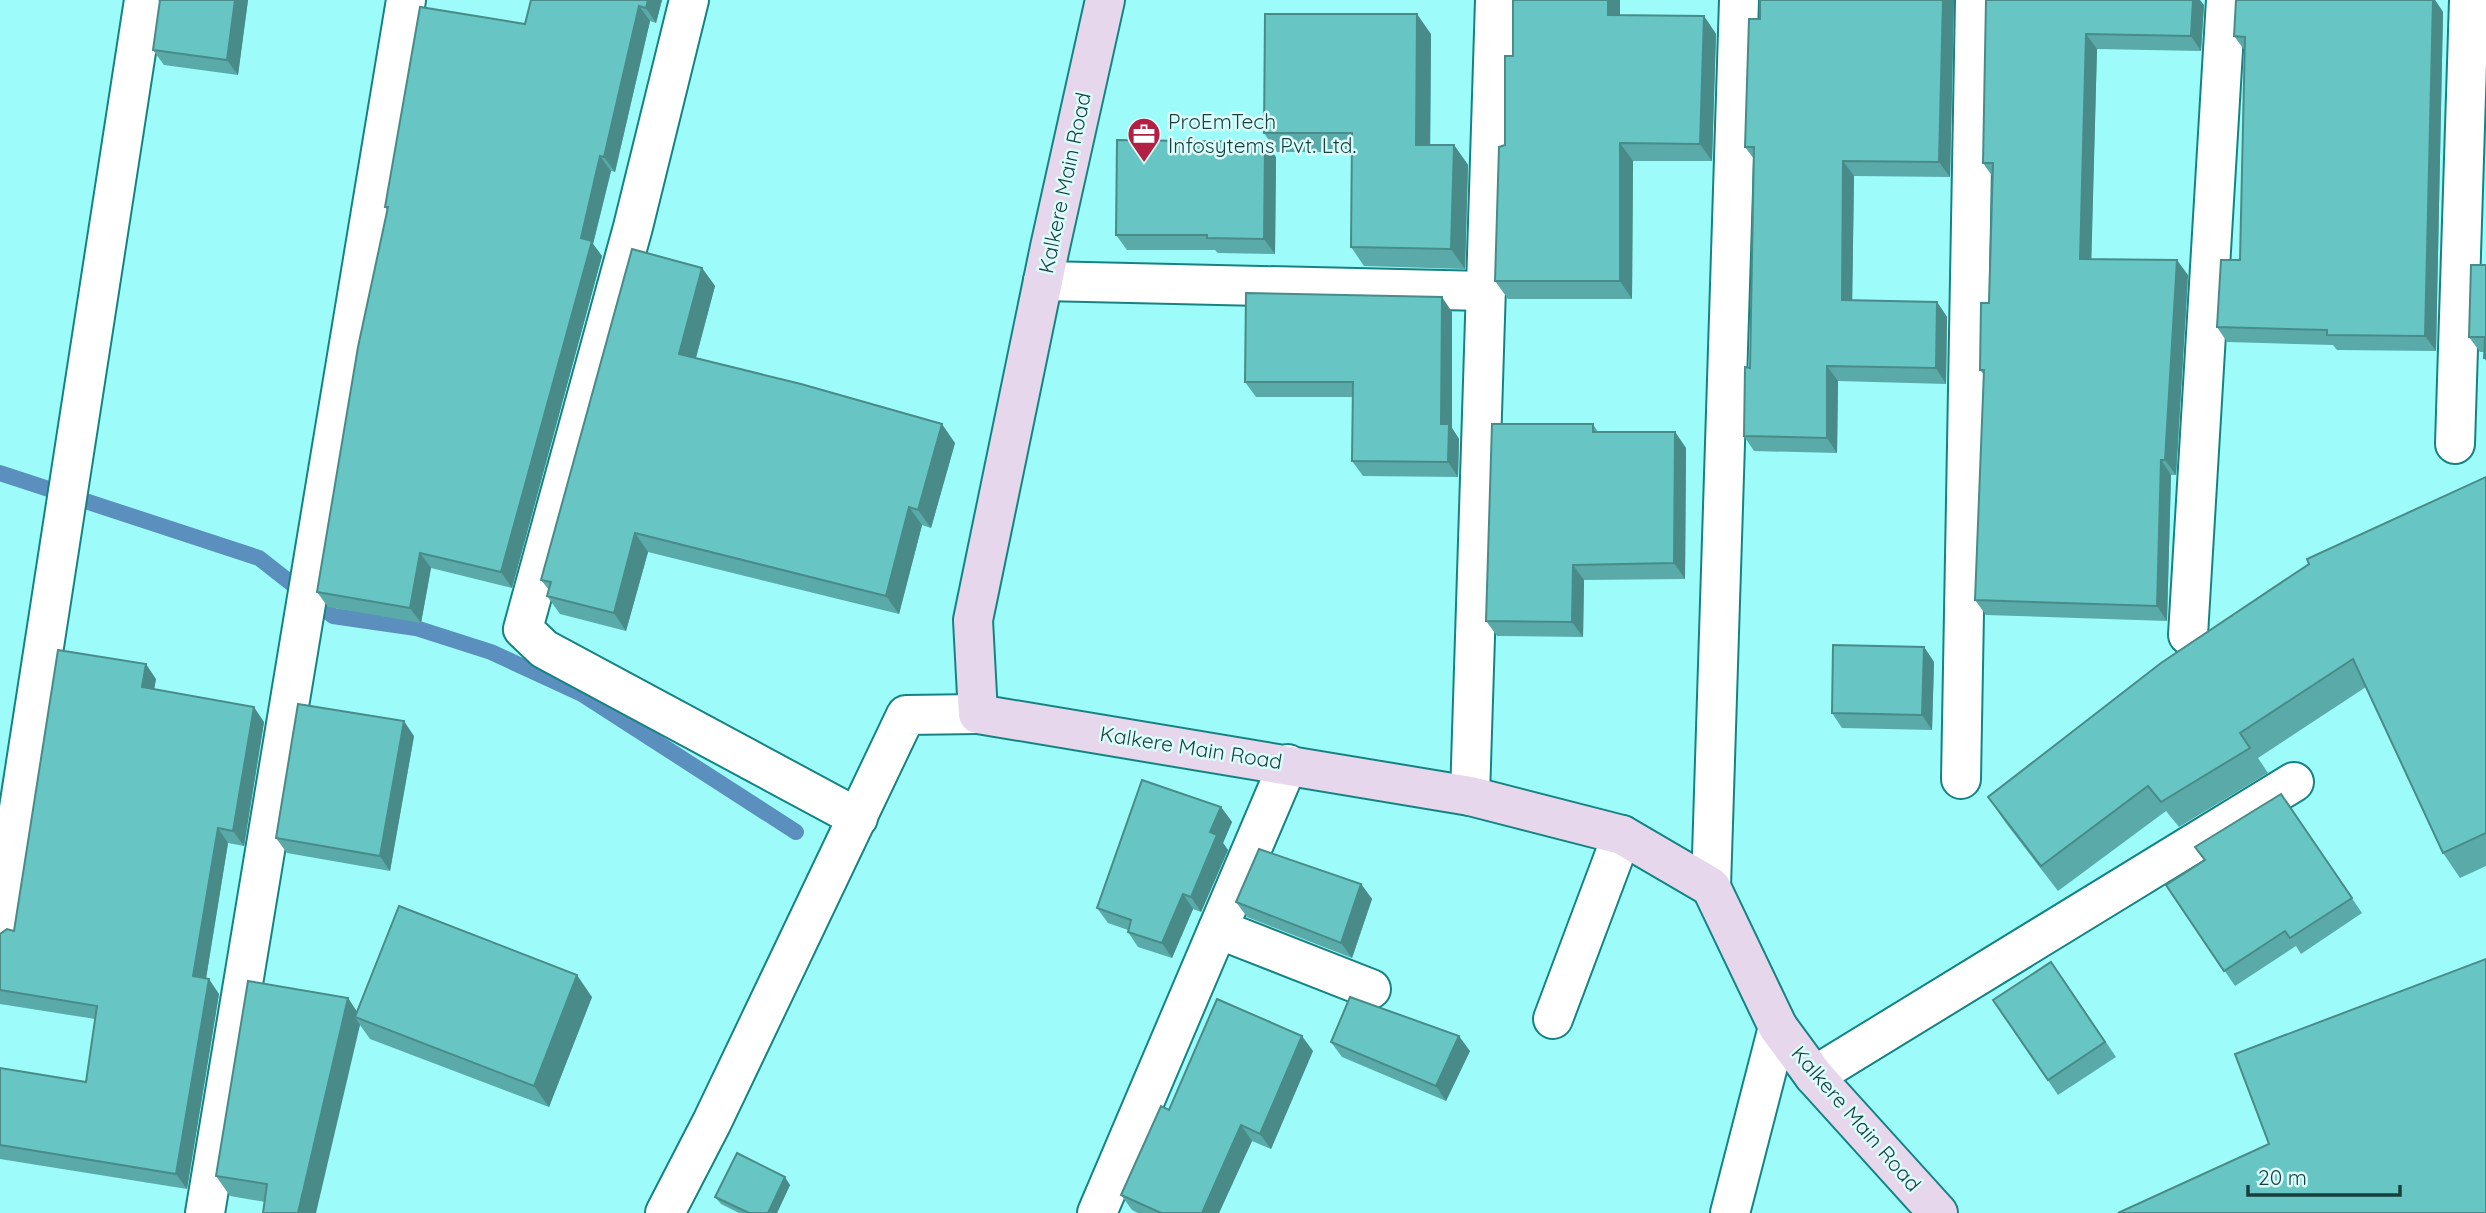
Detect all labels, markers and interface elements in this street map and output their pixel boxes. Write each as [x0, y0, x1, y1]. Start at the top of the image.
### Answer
street label: Kalkere Main Road [1032, 90, 1096, 276]
place label: ProEmTech Infosytems Pvt. Ltd. [1168, 108, 1356, 158]
office icon: ProEmTech Infosytems Pvt. Ltd. [1125, 115, 1163, 164]
street label: Kalkere Main Road [1098, 720, 1284, 774]
street label: Kalkere Main Road [1787, 1040, 1927, 1196]
scale bar [2248, 1154, 2400, 1198]
text: 20 m [2258, 1164, 2307, 1190]

